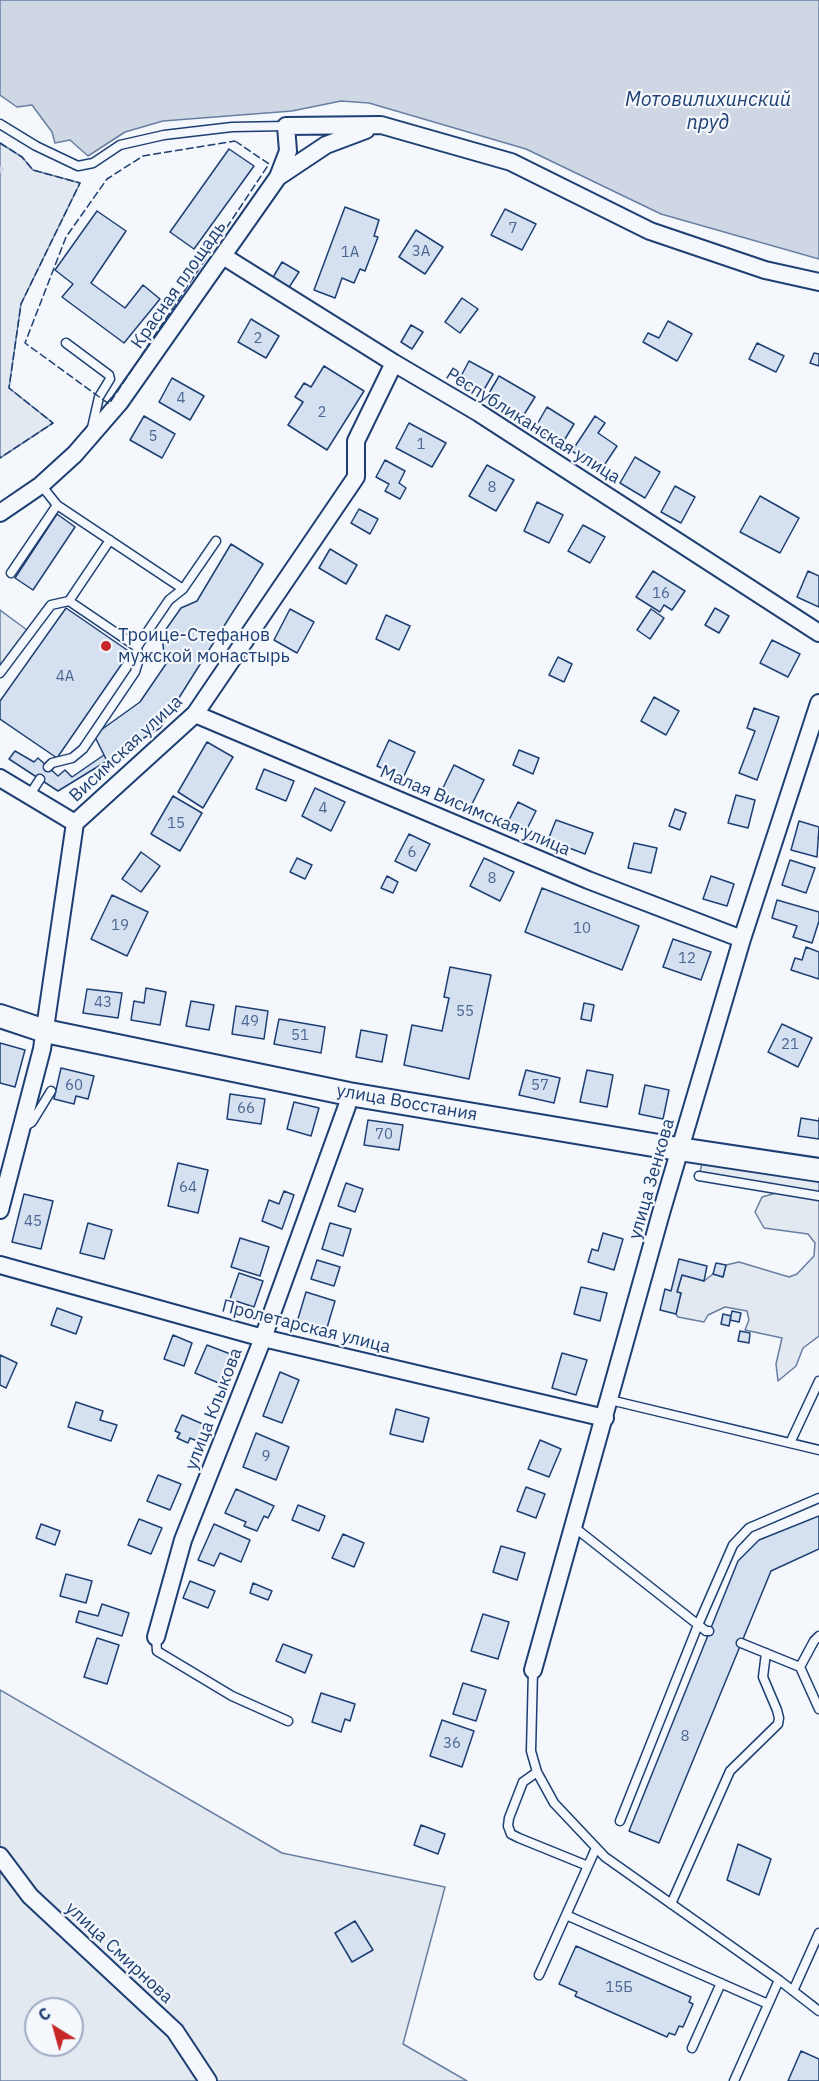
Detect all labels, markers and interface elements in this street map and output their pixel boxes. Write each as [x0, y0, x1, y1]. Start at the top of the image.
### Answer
water label: Мотовилихинский пруд [625, 88, 791, 135]
street label: Красная площадь [127, 217, 231, 353]
house number: 7 [509, 220, 517, 238]
house number: 3А [412, 243, 430, 261]
house number: 1А [341, 244, 359, 262]
house number: 2 [254, 330, 262, 348]
street label: Республиканская улица [442, 363, 624, 489]
house number: 4 [177, 390, 185, 408]
house number: 2 [318, 404, 326, 422]
house number: 5 [149, 428, 157, 446]
house number: 1 [417, 436, 425, 454]
house number: 8 [488, 479, 496, 497]
house number: 16 [652, 585, 670, 603]
place label: Троице-Стефанов мужской монастырь [118, 625, 290, 668]
marker: Троице-Стефанов мужской монастырь [99, 639, 113, 653]
house number: 4А [56, 668, 74, 686]
street label: Висимская улица [65, 691, 187, 807]
street label: Малая Висимская улица [377, 761, 573, 861]
house number: 4 [319, 800, 327, 818]
house number: 15 [167, 815, 185, 833]
house number: 6 [408, 844, 416, 862]
house number: 8 [488, 870, 496, 888]
house number: 19 [111, 917, 129, 935]
house number: 10 [573, 920, 591, 938]
house number: 12 [678, 950, 696, 968]
house number: 43 [94, 994, 112, 1012]
house number: 55 [456, 1003, 474, 1021]
house number: 49 [241, 1013, 259, 1031]
house number: 51 [291, 1027, 309, 1045]
house number: 21 [781, 1036, 799, 1054]
house number: 60 [65, 1077, 83, 1095]
house number: 57 [531, 1077, 549, 1095]
street label: улица Восстания [335, 1080, 479, 1126]
house number: 66 [237, 1100, 255, 1118]
street label: улица Зенкова [624, 1116, 680, 1242]
house number: 70 [375, 1126, 393, 1144]
house number: 64 [179, 1179, 197, 1197]
house number: 45 [24, 1213, 42, 1231]
street label: Пролетарская улица [219, 1296, 393, 1358]
street label: улица Клыкова [181, 1345, 247, 1473]
house number: 9 [262, 1448, 270, 1466]
house number: 8 [681, 1728, 689, 1746]
house number: 36 [443, 1735, 461, 1753]
street label: улица Смирнова [61, 1898, 177, 2008]
house number: 15Б [605, 1979, 633, 1997]
north arrow [24, 1997, 84, 2057]
text: С [34, 2003, 55, 2025]

